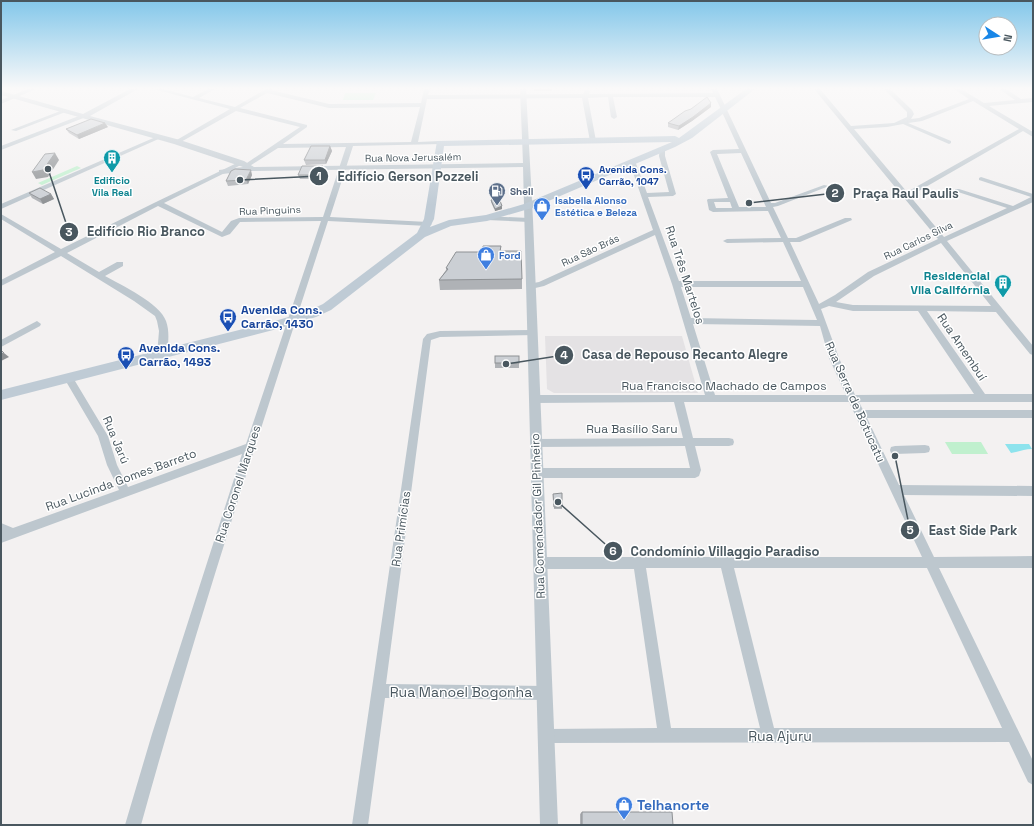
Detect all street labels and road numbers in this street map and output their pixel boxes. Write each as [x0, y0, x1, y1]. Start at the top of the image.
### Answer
street label: Rua Nova Jerusalém [365, 150, 461, 165]
street label: Rua Pinguins [239, 203, 301, 218]
street label: Rua Carlos Silva [882, 218, 955, 263]
street label: Rua Três Martelos [662, 224, 708, 326]
street label: Rua São Brás [559, 231, 621, 270]
street label: Rua Amembuí [934, 310, 990, 384]
street label: Rua Serra de Botucatu [821, 339, 889, 465]
street label: Rua Francisco Machado de Campos [622, 378, 827, 394]
street label: Rua Jarú [99, 414, 133, 466]
street label: Rua Basílio Saru [586, 421, 678, 437]
street label: Rua Coronel Marques [211, 423, 265, 545]
street label: Rua Comendador Gil Pinheiro [527, 433, 549, 599]
street label: Rua Lucinda Gomes Barreto [43, 445, 199, 515]
street label: Rua Primícias [388, 490, 414, 568]
street label: Rua Manoel Bogonha [390, 683, 532, 701]
street label: Rua Ajuru [748, 727, 812, 745]

